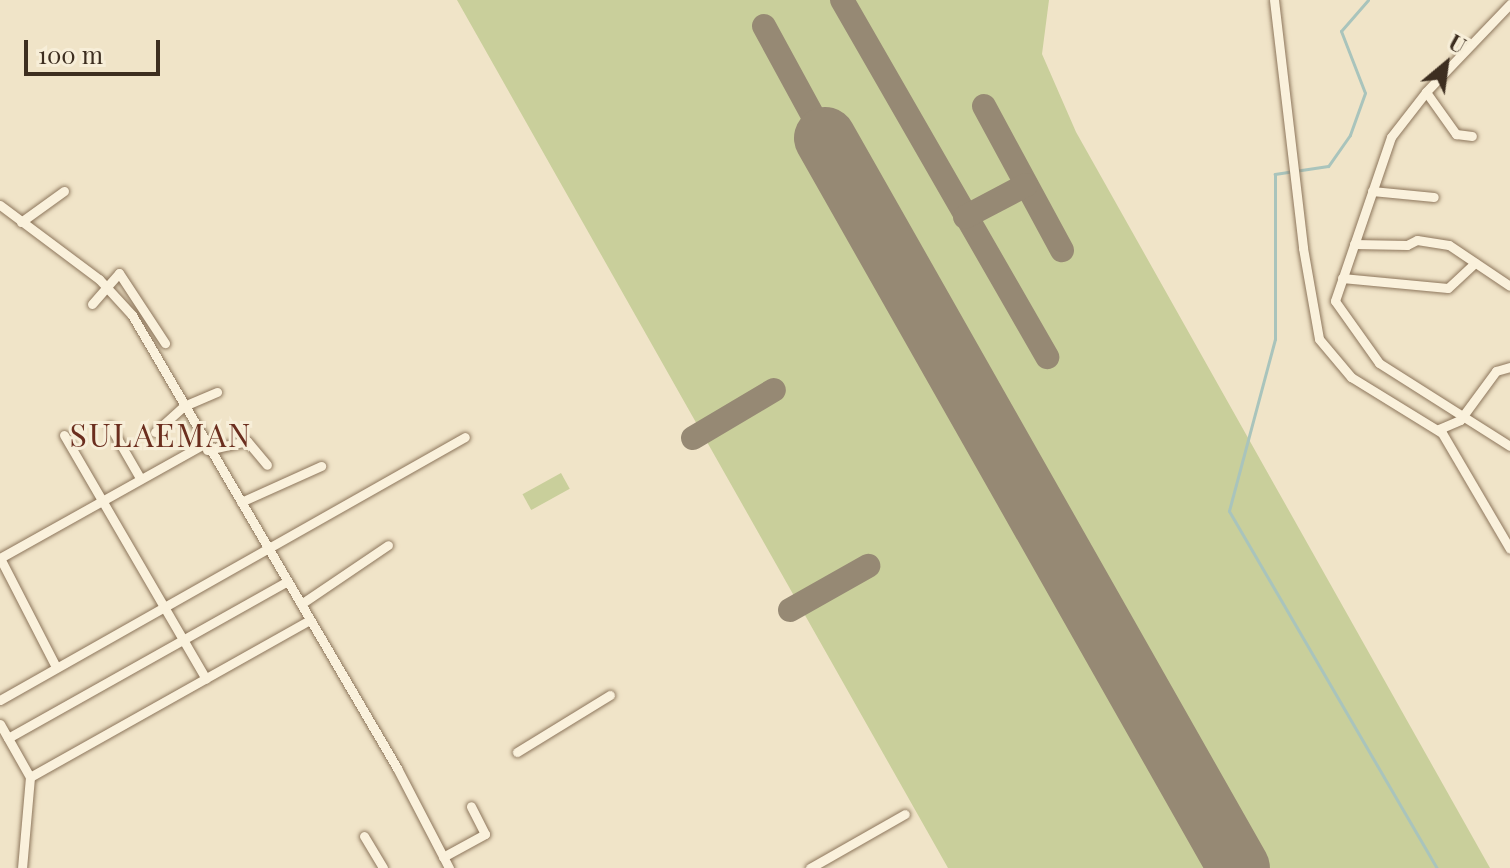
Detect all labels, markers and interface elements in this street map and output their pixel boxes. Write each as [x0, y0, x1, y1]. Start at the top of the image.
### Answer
scale bar [28, 24, 164, 74]
north arrow [1406, 24, 1486, 104]
text: U [1444, 26, 1472, 60]
text: 100 m [38, 38, 103, 70]
district label: SULAEMAN [70, 415, 252, 453]

